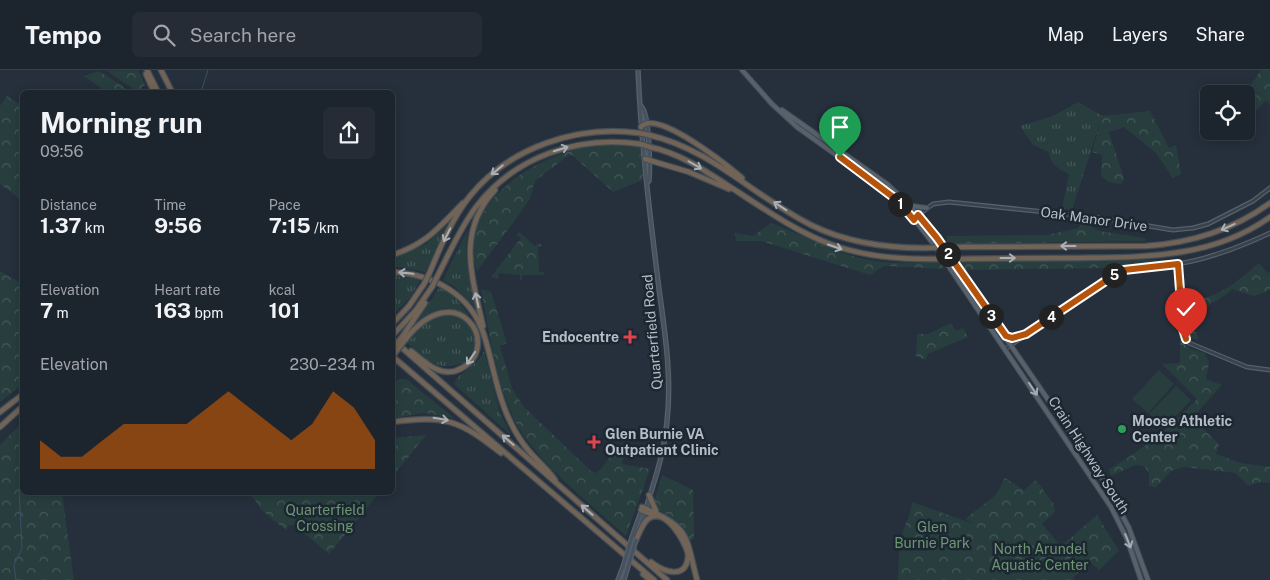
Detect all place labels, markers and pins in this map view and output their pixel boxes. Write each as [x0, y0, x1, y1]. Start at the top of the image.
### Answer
pin [819, 106, 861, 157]
pin: 1 [888, 192, 912, 216]
pin: 2 [936, 242, 960, 266]
pin: 5 [1102, 262, 1126, 288]
pin [1165, 288, 1207, 339]
pin: 3 [978, 304, 1004, 328]
pin: 4 [1038, 304, 1064, 330]
place label: Endocentre [542, 329, 619, 345]
marker: Endocentre [623, 330, 637, 344]
place label: Moose Athletic Center [1132, 413, 1233, 445]
marker: Moose Athletic Center [1116, 423, 1128, 435]
place label: Glen Burnie VA Outpatient Clinic [605, 426, 719, 458]
marker: Glen Burnie VA Outpatient Clinic [587, 435, 601, 449]

